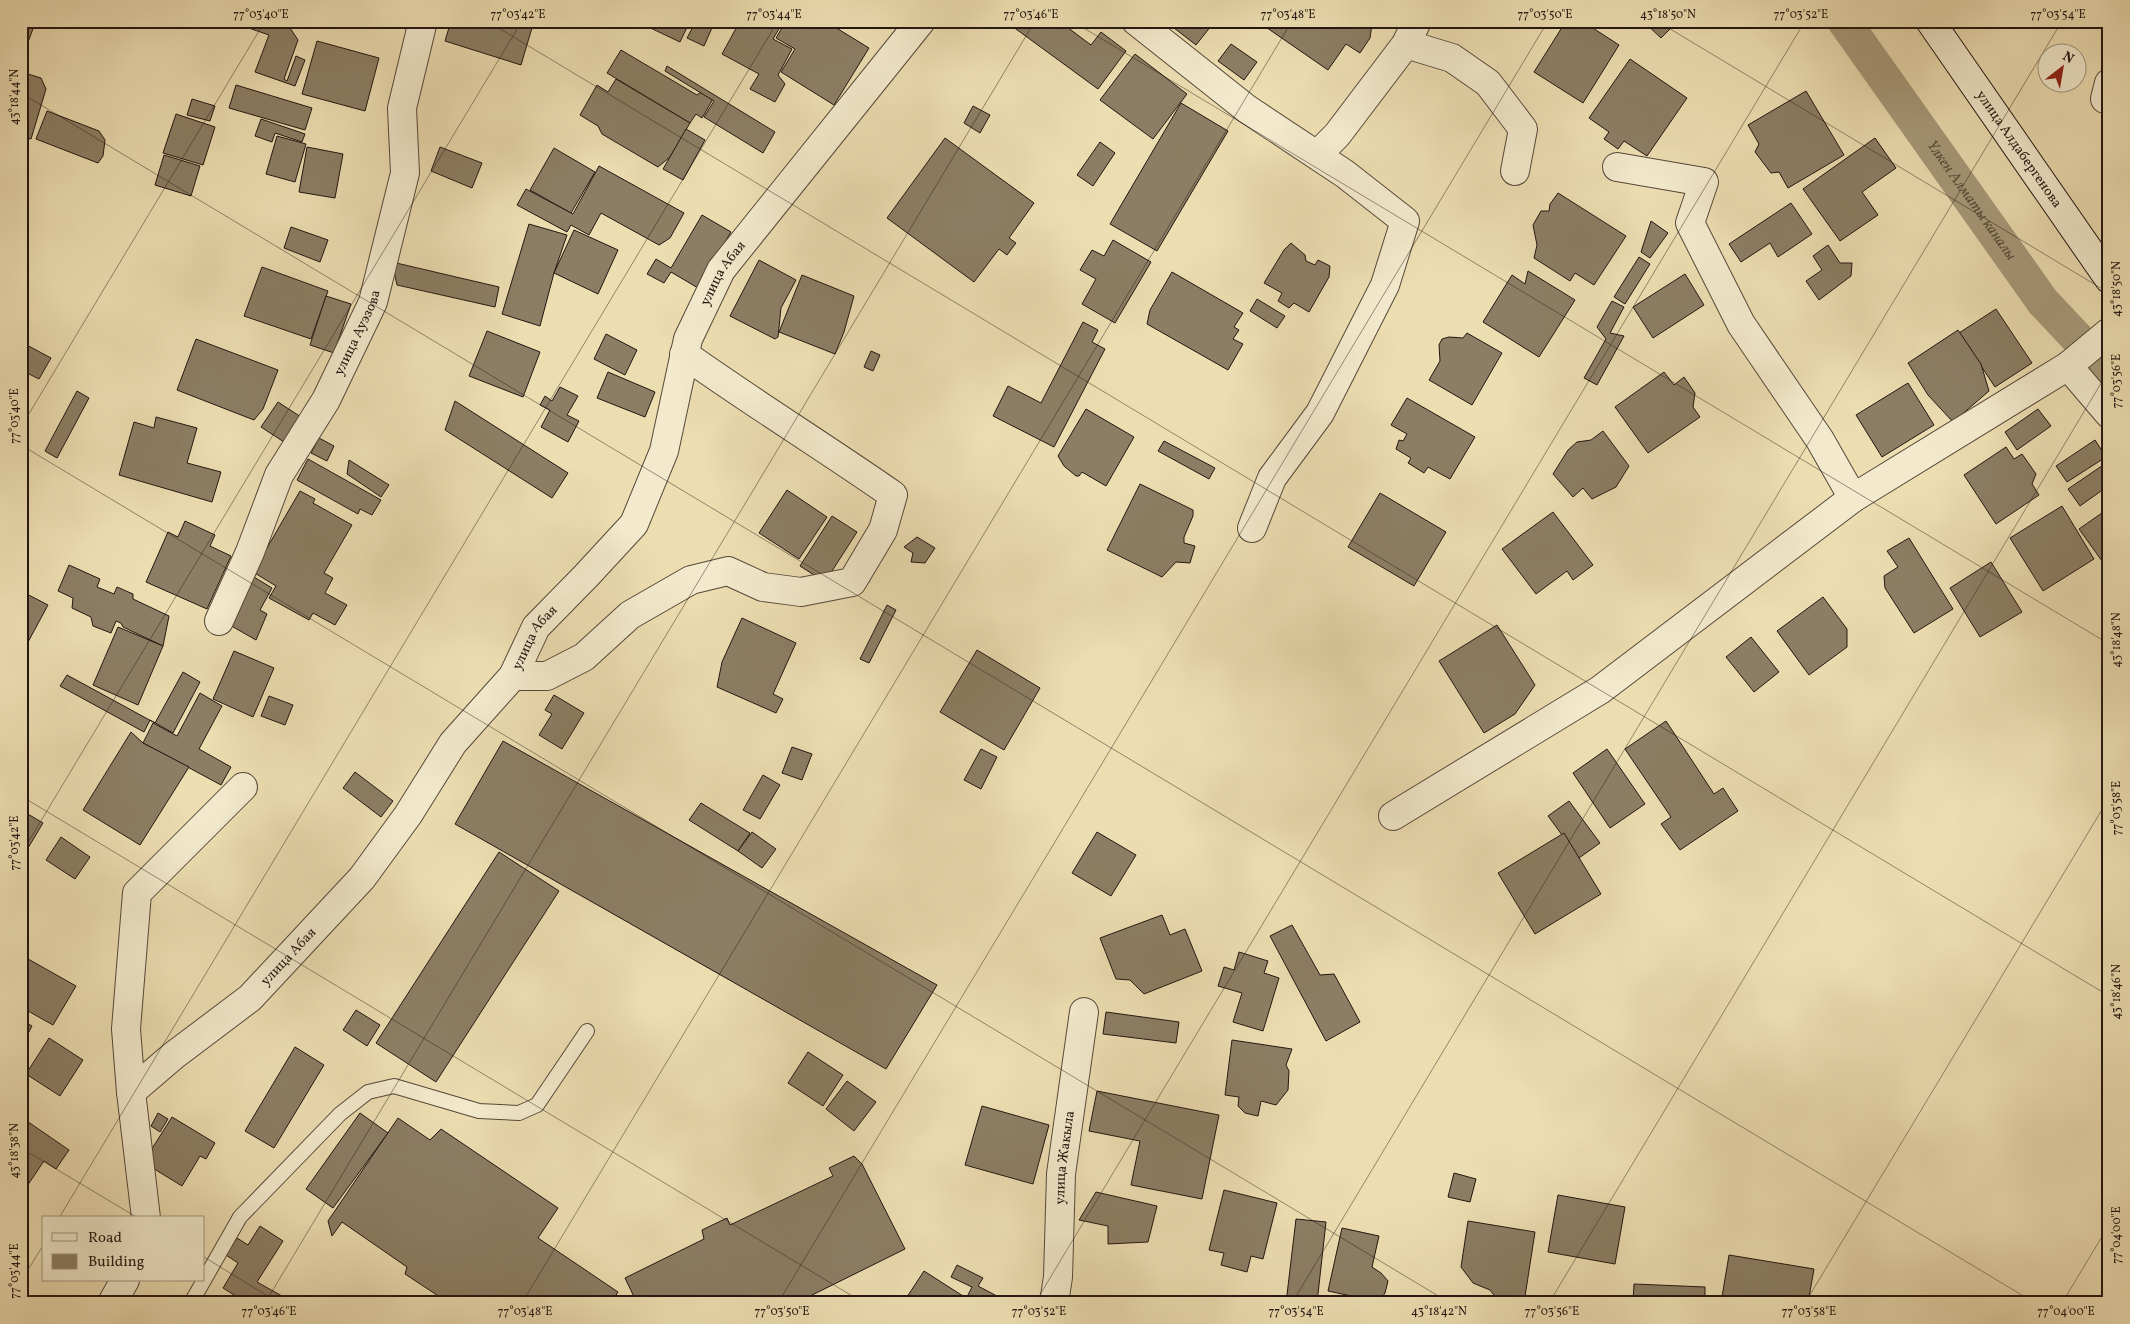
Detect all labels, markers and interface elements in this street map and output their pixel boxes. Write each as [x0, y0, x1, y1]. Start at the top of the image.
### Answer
text: 77°03'40"E [233, 7, 289, 23]
text: 77°03'42"E [490, 7, 546, 23]
text: 77°03'44"E [746, 7, 802, 23]
text: 77°03'46"E [1004, 7, 1058, 23]
text: 77°03'48"E [1261, 7, 1315, 23]
text: 77°03'50"E [1517, 7, 1573, 23]
text: 43°18'50"N [1640, 7, 1696, 23]
text: 77°03'52"E [1774, 7, 1828, 23]
text: 77°03'54"E [2030, 7, 2086, 23]
north arrow [2038, 42, 2088, 92]
text: N [2059, 47, 2077, 69]
text: 43°18'44"N [7, 69, 23, 125]
street label: улица Алдабергенова [1971, 87, 2066, 212]
water label: Үлкен Алматы каналы [1921, 136, 2021, 265]
street label: улица Абая [696, 237, 750, 309]
text: 43°18'50"N [2109, 261, 2125, 317]
street label: улица Ауэзова [330, 288, 385, 379]
text: 77°03'56"E [2109, 354, 2125, 408]
text: 77°03'40"E [7, 388, 23, 444]
street label: улица Абая [508, 601, 562, 673]
text: 43°18'48"N [2109, 612, 2125, 668]
text: 77°03'58"E [2109, 781, 2125, 835]
text: 77°03'42"E [7, 815, 23, 871]
street label: улица Абая [257, 923, 320, 990]
text: 43°18'46"N [2109, 964, 2125, 1020]
street label: улица Жакыла [1051, 1109, 1079, 1205]
text: 43°18'38"N [7, 1123, 23, 1179]
text: 77°04'00"E [2109, 1206, 2125, 1264]
legend [42, 1216, 205, 1282]
text: Road [88, 1228, 122, 1249]
text: 77°03'44"E [7, 1243, 23, 1299]
text: Building [88, 1252, 145, 1273]
text: 77°03'46"E [242, 1304, 296, 1320]
text: 77°03'48"E [498, 1304, 552, 1320]
text: 77°03'50"E [754, 1304, 810, 1320]
text: 77°03'52"E [1012, 1304, 1066, 1320]
text: 77°03'54"E [1268, 1304, 1324, 1320]
text: 43°18'42"N [1411, 1304, 1467, 1320]
text: 77°03'56"E [1525, 1304, 1579, 1320]
text: 77°03'58"E [1782, 1304, 1836, 1320]
text: 77°04'00"E [2037, 1304, 2095, 1320]

